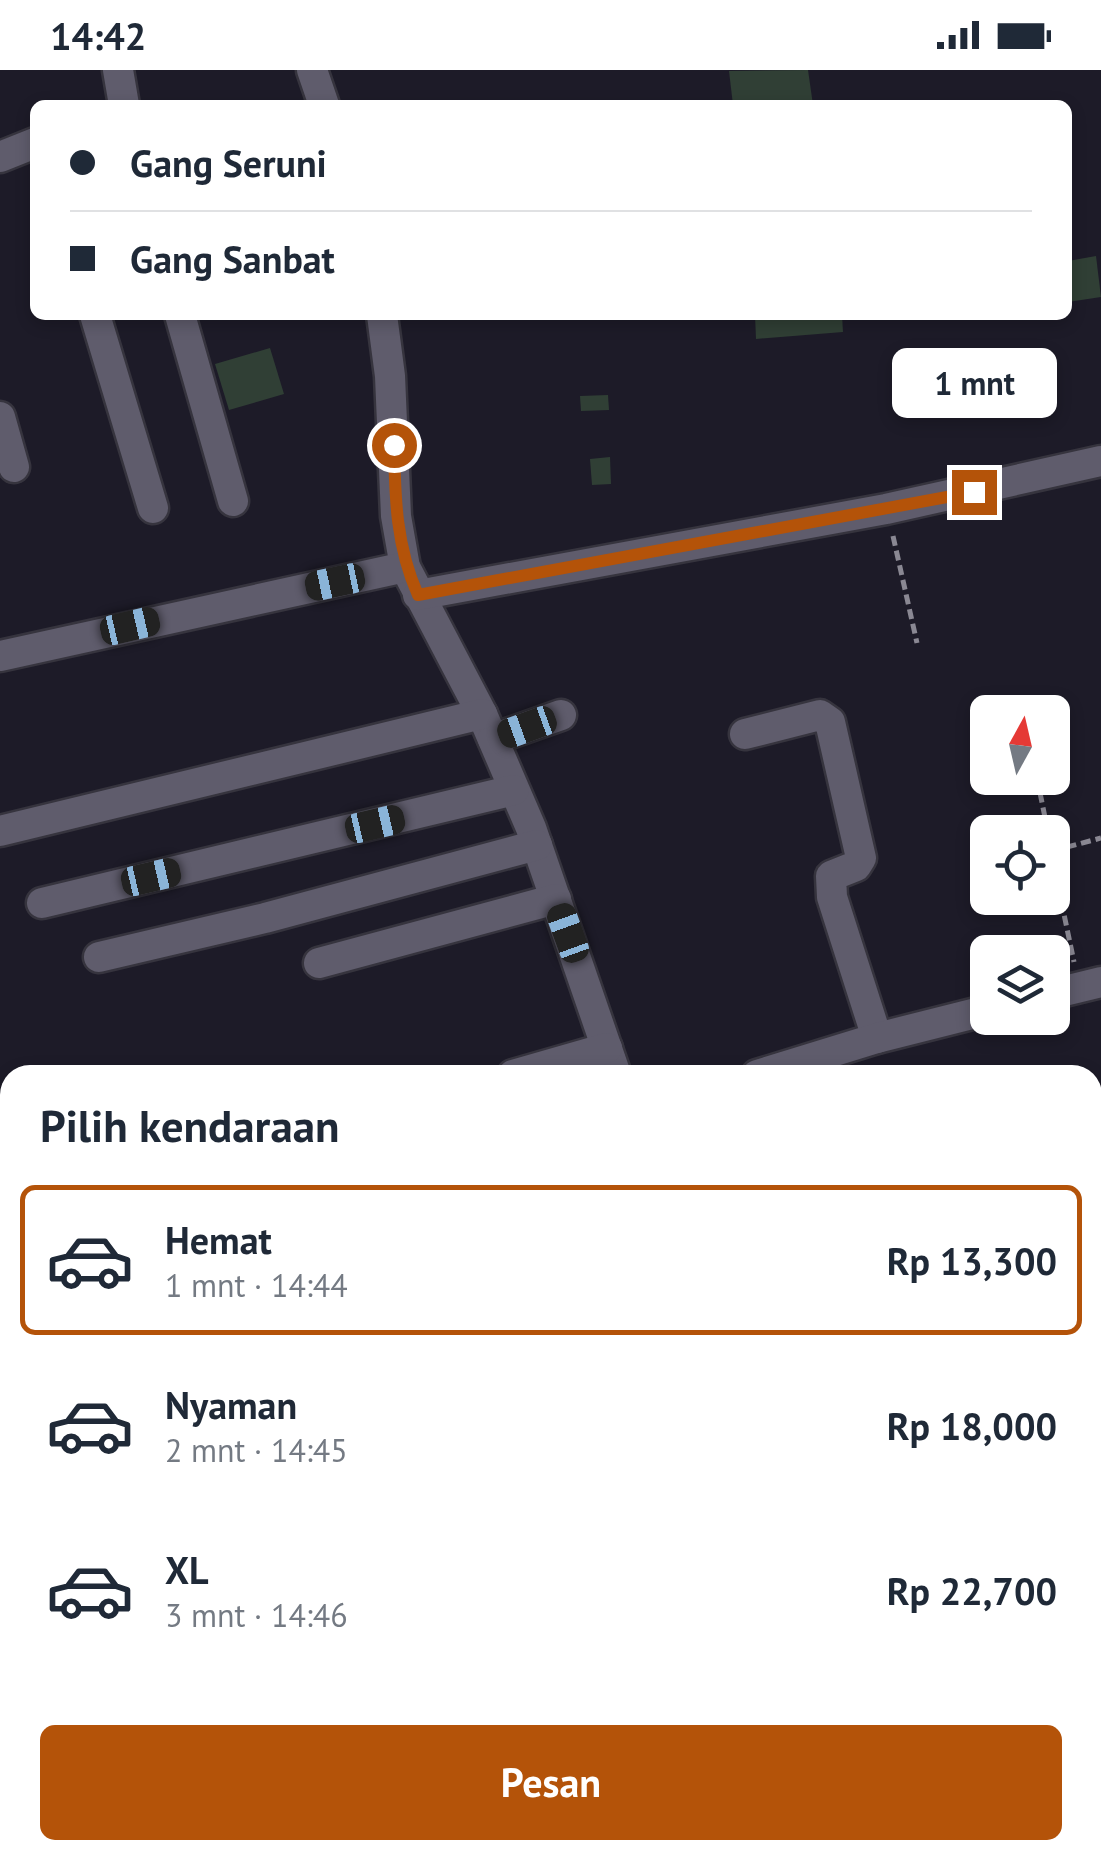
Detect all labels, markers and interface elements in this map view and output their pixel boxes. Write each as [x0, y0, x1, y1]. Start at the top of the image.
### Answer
text: 14:42 [50, 11, 146, 60]
text: Gang Seruni [130, 138, 327, 187]
text: Gang Sanbat [130, 234, 335, 283]
callout: 1 mnt [892, 347, 1056, 417]
text: 1 mnt [934, 362, 1015, 404]
route start [372, 423, 417, 468]
route end [952, 470, 997, 515]
car [303, 561, 367, 603]
car [97, 605, 163, 647]
north arrow [970, 695, 1070, 795]
map controls [970, 695, 1070, 1035]
car [494, 703, 560, 751]
car [342, 803, 408, 845]
button: locate [970, 815, 1070, 915]
car [118, 856, 184, 898]
car [544, 900, 592, 966]
button: layers [970, 935, 1070, 1035]
text: Pilih kendaraan [40, 1096, 340, 1154]
icon: car [45, 1215, 135, 1305]
text: Hemat [165, 1215, 272, 1264]
text: Rp 13,300 [887, 1236, 1057, 1285]
text: 1 mnt · 14:44 [165, 1264, 348, 1306]
icon: car [45, 1380, 135, 1470]
text: Nyaman [165, 1380, 297, 1429]
text: Rp 18,000 [887, 1401, 1057, 1450]
text: 2 mnt · 14:45 [165, 1429, 348, 1471]
icon: car [45, 1545, 135, 1635]
text: XL [165, 1545, 209, 1594]
text: Rp 22,700 [887, 1566, 1057, 1615]
text: 3 mnt · 14:46 [165, 1594, 348, 1636]
button: Pesan [40, 1725, 1062, 1840]

